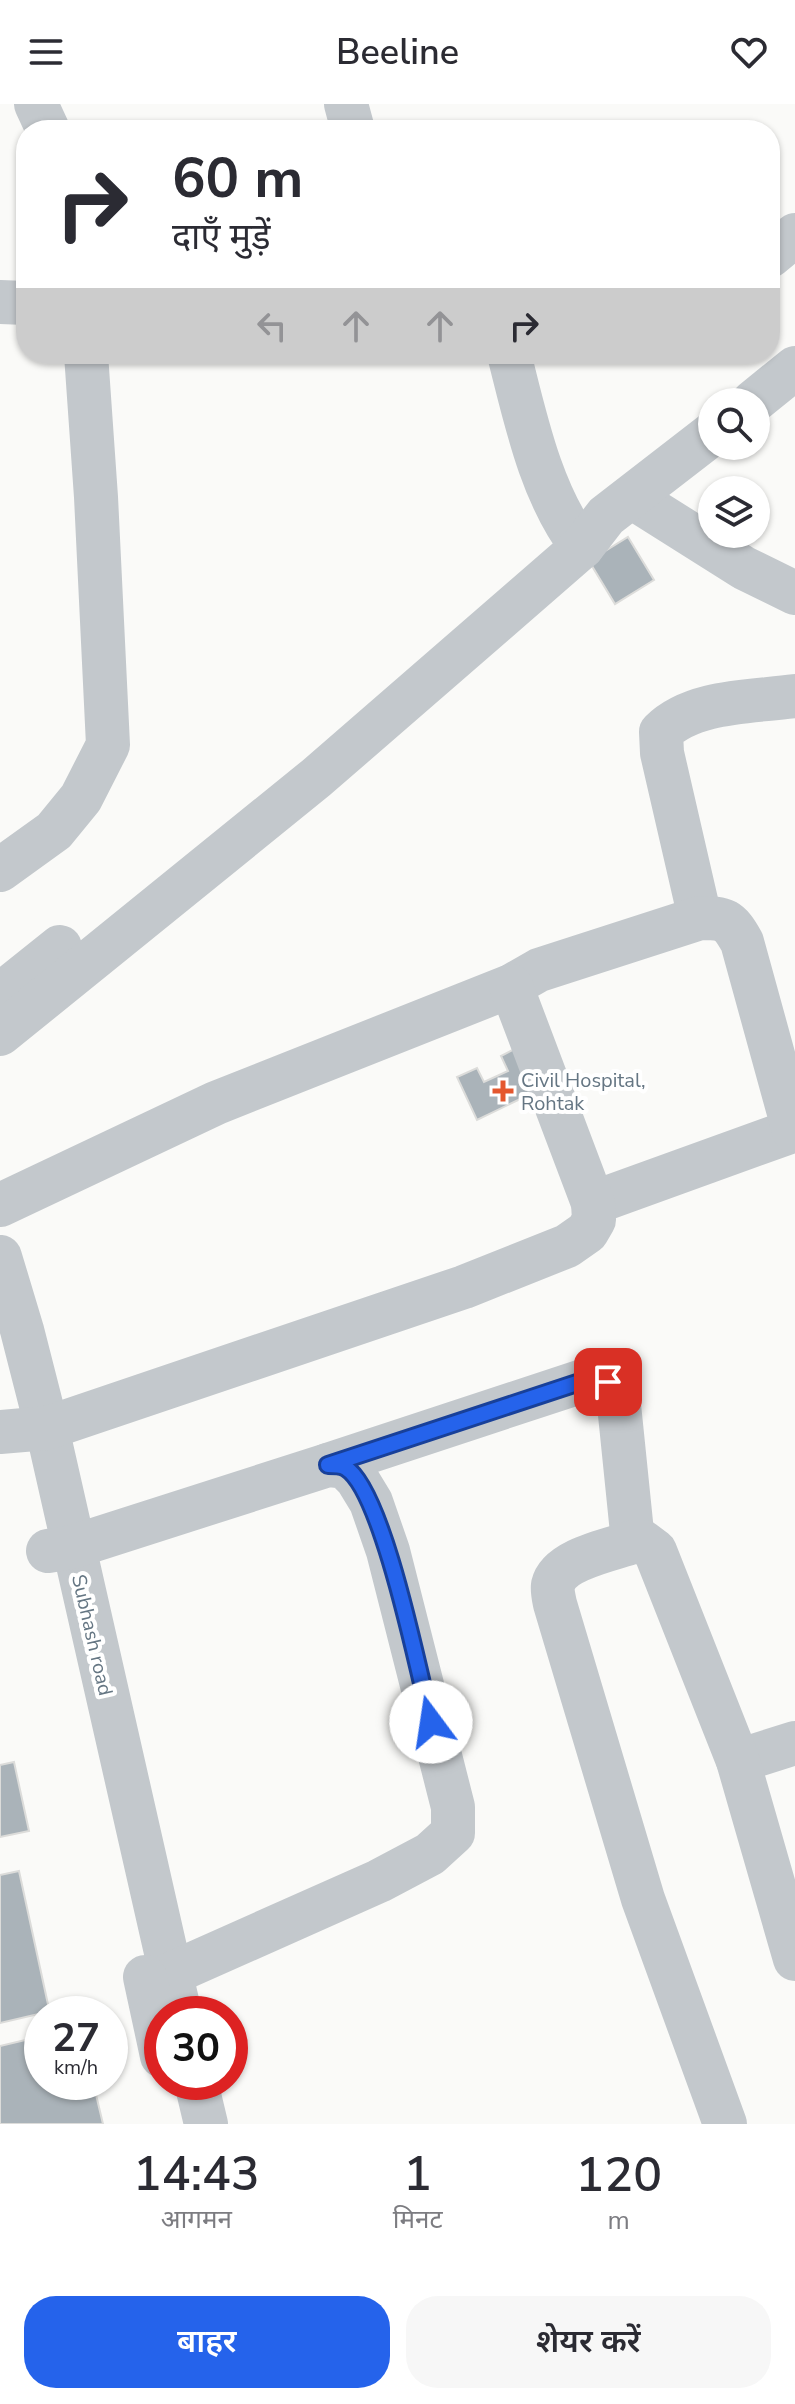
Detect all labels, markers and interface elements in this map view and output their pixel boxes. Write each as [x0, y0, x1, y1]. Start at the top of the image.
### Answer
text: Beeline [336, 28, 459, 77]
icon: menu [24, 30, 68, 74]
icon: heart [727, 30, 771, 74]
text: 60 m [172, 140, 303, 217]
icon: right [40, 152, 144, 256]
text: दाएँ मुड़ें [172, 213, 270, 262]
icon: left [250, 304, 294, 348]
icon: ahead [334, 304, 378, 348]
icon: ahead [418, 304, 462, 348]
icon: right [502, 304, 546, 348]
map controls [698, 388, 770, 548]
button: search [698, 388, 770, 460]
button: layers [698, 476, 770, 548]
place label: Civil Hospital, Rohtak [521, 1067, 646, 1117]
marker: Civil Hospital, Rohtak [492, 1080, 514, 1102]
pin [574, 1348, 642, 1416]
icon: arrive [586, 1360, 630, 1404]
street label: Subhash road [65, 1572, 119, 1698]
position arrow [389, 1680, 473, 1764]
speed limit sign: 30 [144, 1996, 248, 2100]
text: 27 [52, 2011, 100, 2065]
text: km/h [54, 2054, 98, 2081]
text: 14:43 [133, 2141, 260, 2207]
text: 1 [403, 2141, 432, 2207]
text: 120 [576, 2142, 662, 2208]
text: आगमन [161, 2202, 232, 2237]
text: मिनट [393, 2202, 443, 2237]
text: m [608, 2203, 630, 2238]
button: बाहर [24, 2296, 390, 2388]
button: शेयर करें [406, 2296, 771, 2388]

